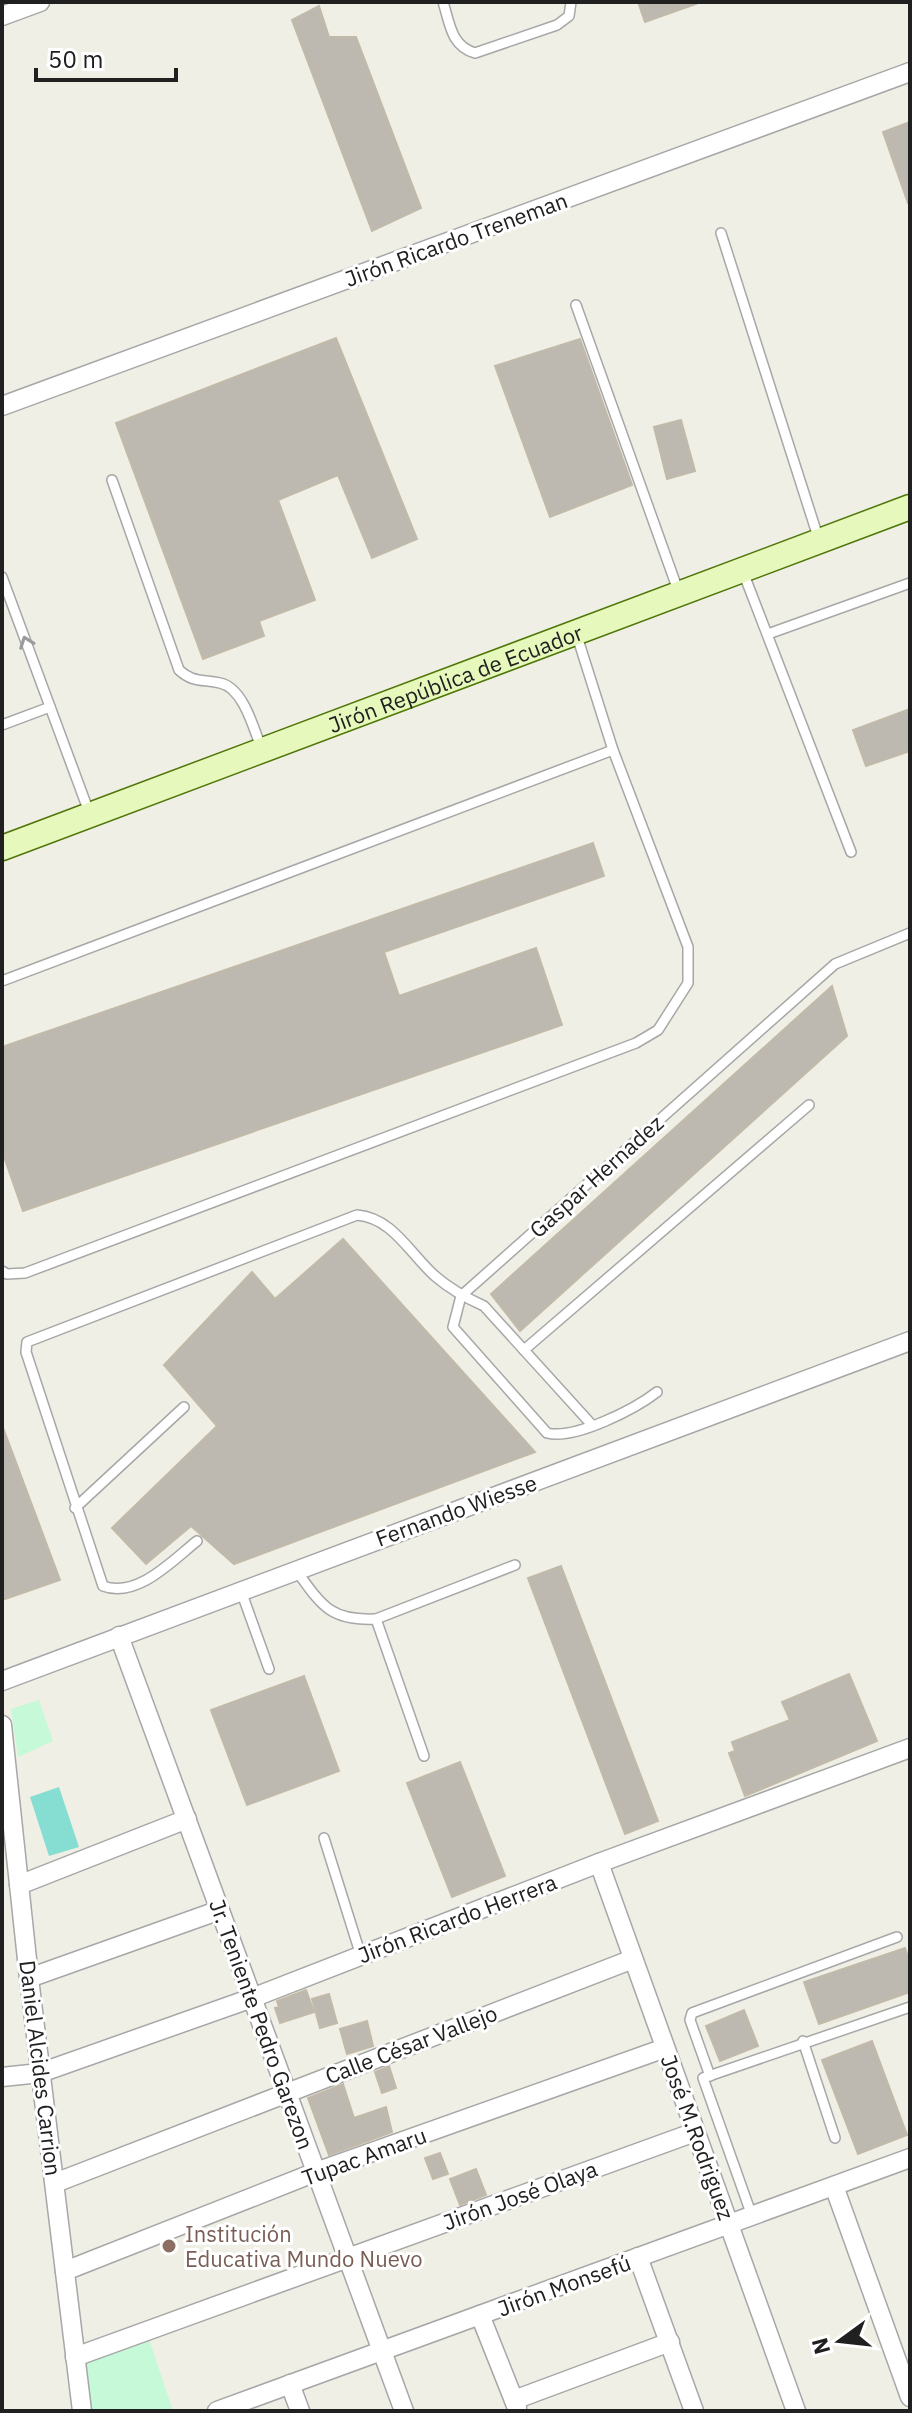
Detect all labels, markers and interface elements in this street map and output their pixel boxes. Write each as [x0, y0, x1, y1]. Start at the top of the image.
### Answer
scale bar [36, 32, 176, 82]
text: 50 m [48, 43, 103, 75]
street label: Jirón Ricardo Treneman [341, 185, 571, 293]
street label: Jirón República de Ecuador [324, 617, 586, 739]
one-way arrow [19, 636, 36, 650]
street label: Gaspar Hernadez [523, 1108, 669, 1244]
street label: Fernando Wiesse [371, 1467, 541, 1553]
street label: Jirón Ricardo Herrera [353, 1867, 561, 1969]
street label: Jr. Teniente Pedro Garezon [203, 1895, 321, 2153]
street label: Daniel Alcides Carrion [13, 1959, 69, 2177]
street label: Calle César Vallejo [321, 1998, 501, 2090]
street label: José M.Rodriguez [655, 2050, 741, 2224]
street label: Tupac Amaru [298, 2120, 430, 2192]
street label: Jirón José Olaya [439, 2154, 601, 2236]
place label: Institución Educativa Mundo Nuevo [185, 2219, 423, 2273]
marker: Institución Educativa Mundo Nuevo [160, 2237, 178, 2255]
street label: Jirón Monsefú [493, 2247, 635, 2323]
north arrow [800, 2301, 880, 2381]
text: N [804, 2335, 836, 2358]

